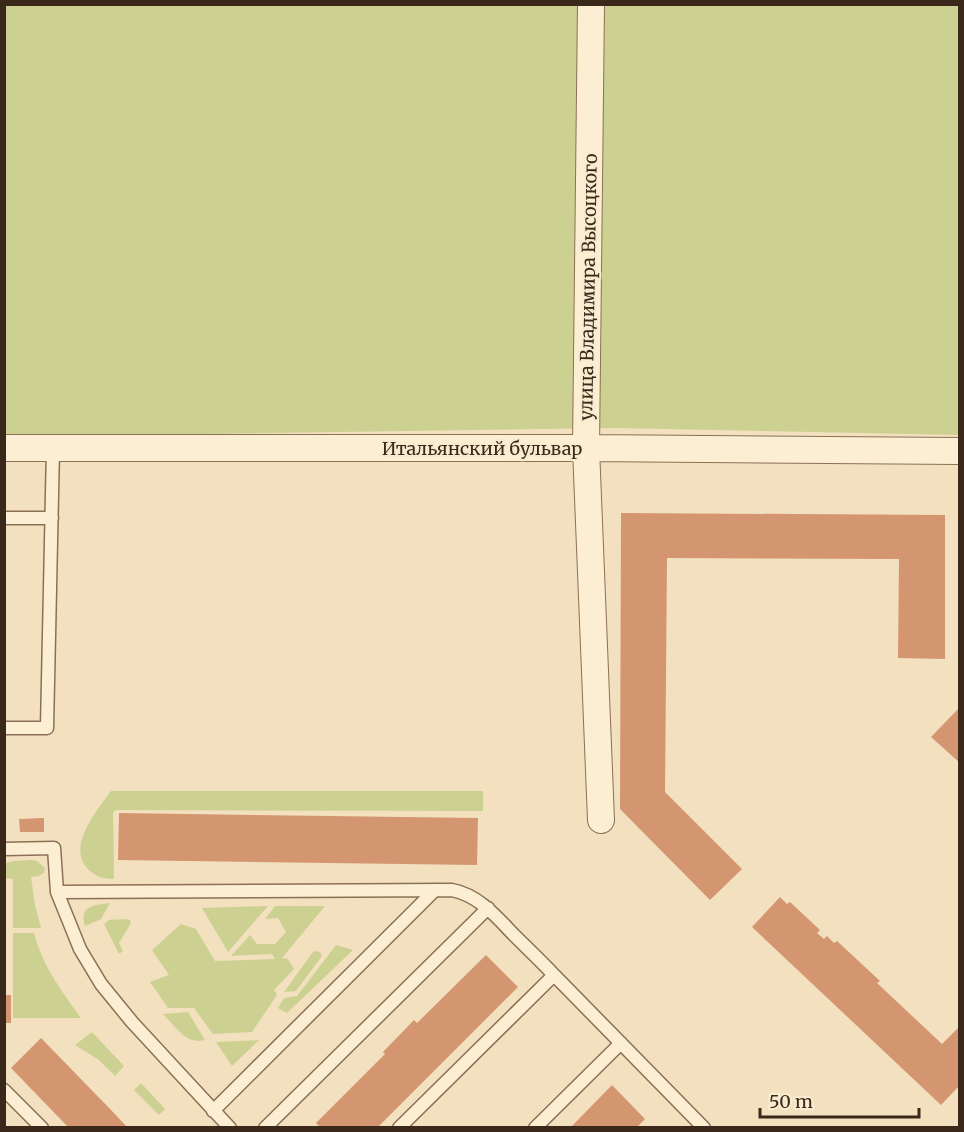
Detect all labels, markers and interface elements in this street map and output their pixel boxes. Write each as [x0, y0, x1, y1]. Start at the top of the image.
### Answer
street label: улица Владимира Высоцкого [574, 153, 602, 421]
street label: Итальянский бульвар [382, 437, 582, 460]
scale bar [760, 1081, 919, 1119]
text: 50 m [769, 1090, 813, 1113]

